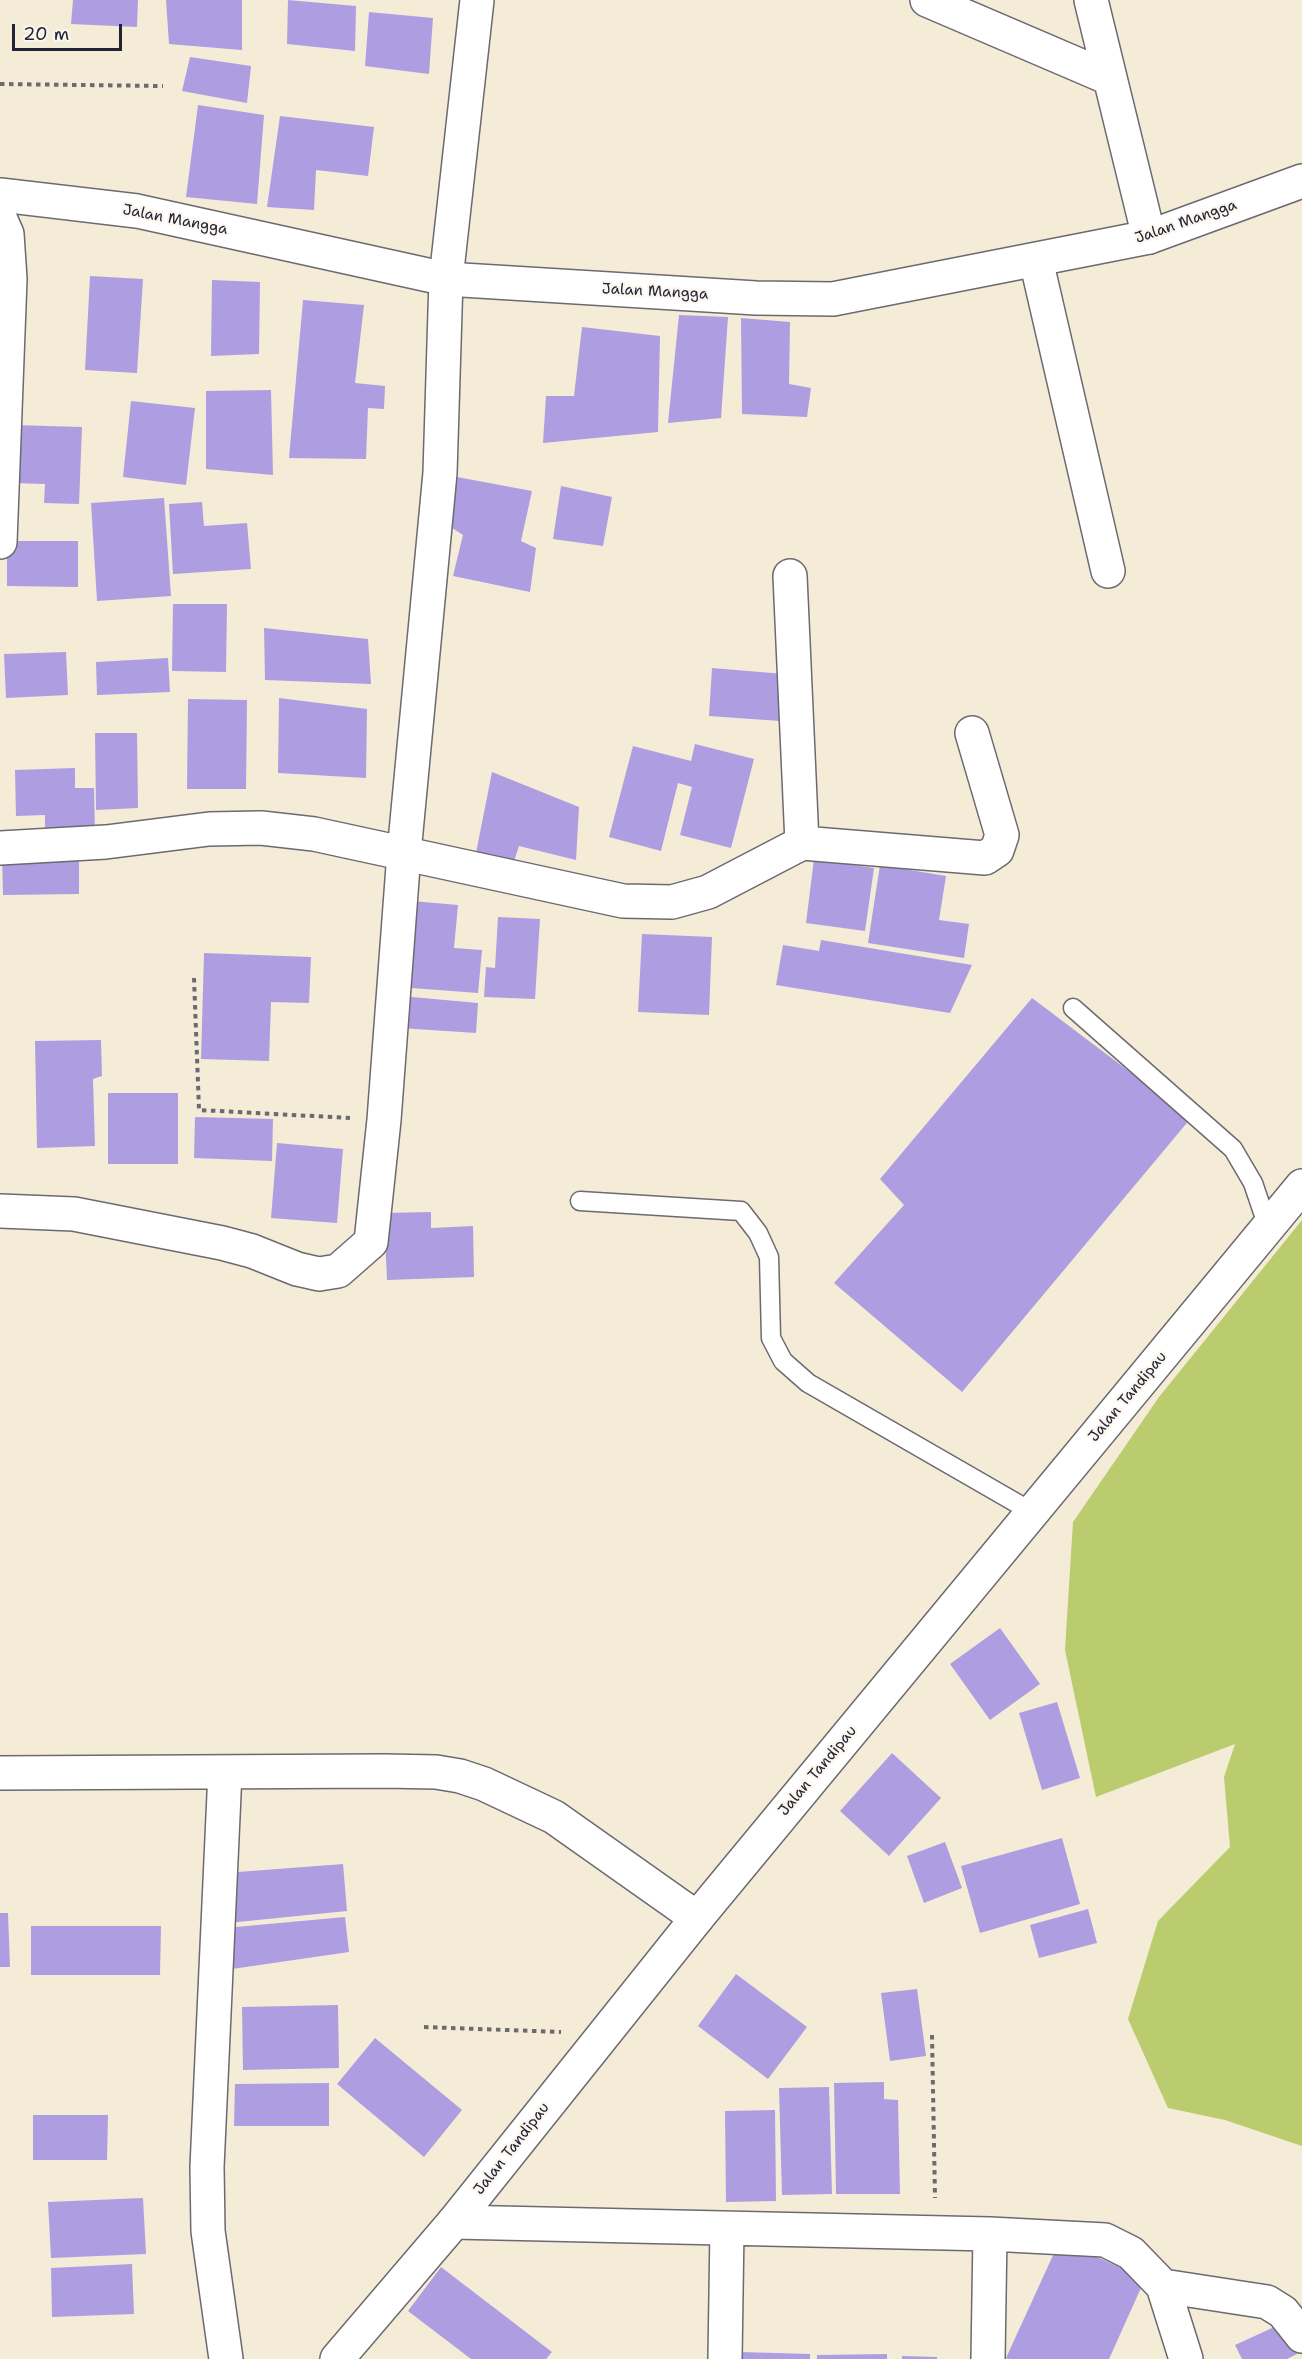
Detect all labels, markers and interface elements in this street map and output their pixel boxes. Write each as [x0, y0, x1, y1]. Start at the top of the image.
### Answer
scale bar [15, 12, 124, 50]
text: 20 m [23, 22, 69, 46]
street label: Jalan Mangga [1133, 196, 1239, 248]
street label: Jalan Mangga [121, 201, 229, 239]
street label: Jalan Mangga [601, 280, 709, 304]
street label: Jalan Tandipau [1085, 1348, 1171, 1446]
street label: Jalan Tandipau [775, 1722, 861, 1820]
street label: Jalan Tandipau [470, 2099, 554, 2199]

